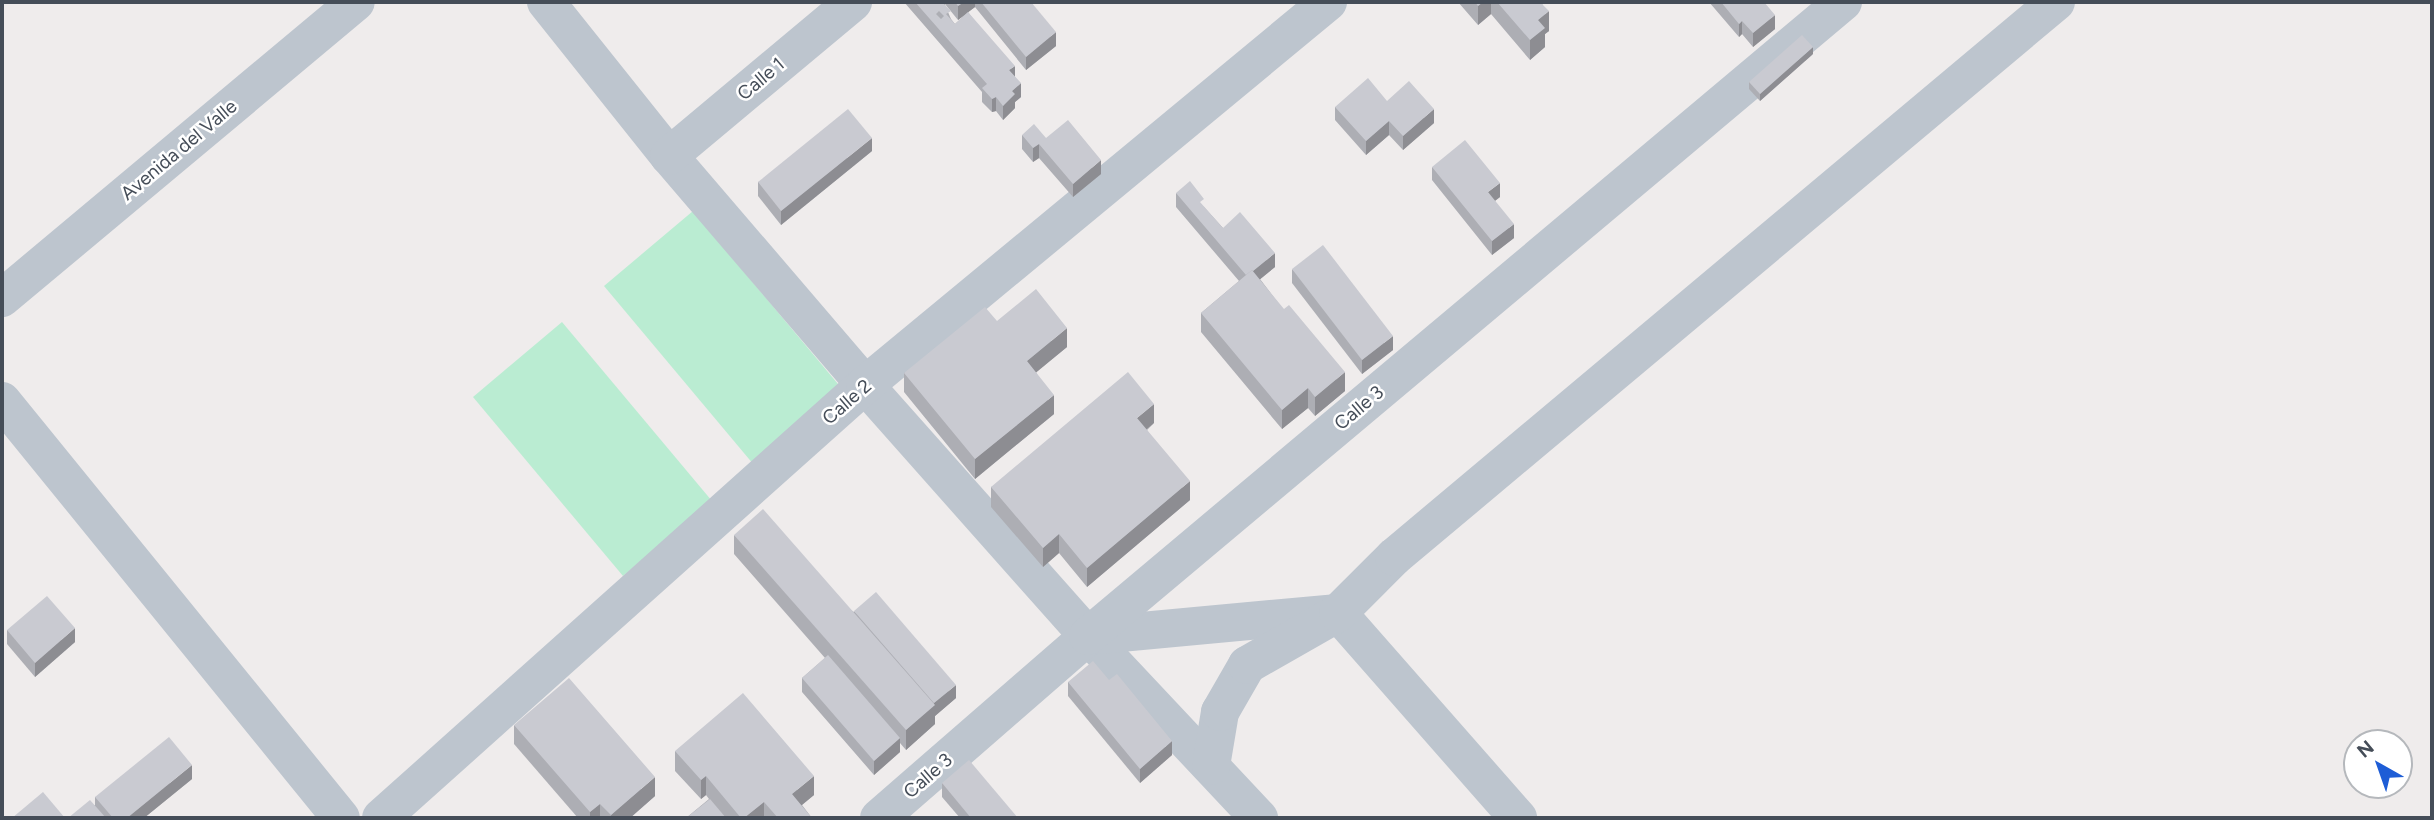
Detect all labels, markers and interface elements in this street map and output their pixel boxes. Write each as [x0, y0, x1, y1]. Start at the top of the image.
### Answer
street label: Calle 1 [733, 53, 789, 105]
street label: Avenida del Valle [116, 95, 242, 205]
street label: Calle 2 [818, 375, 876, 429]
street label: Calle 3 [1330, 381, 1388, 435]
north arrow [2343, 729, 2413, 799]
text: N [2352, 736, 2378, 763]
street label: Calle 3 [899, 749, 957, 803]

